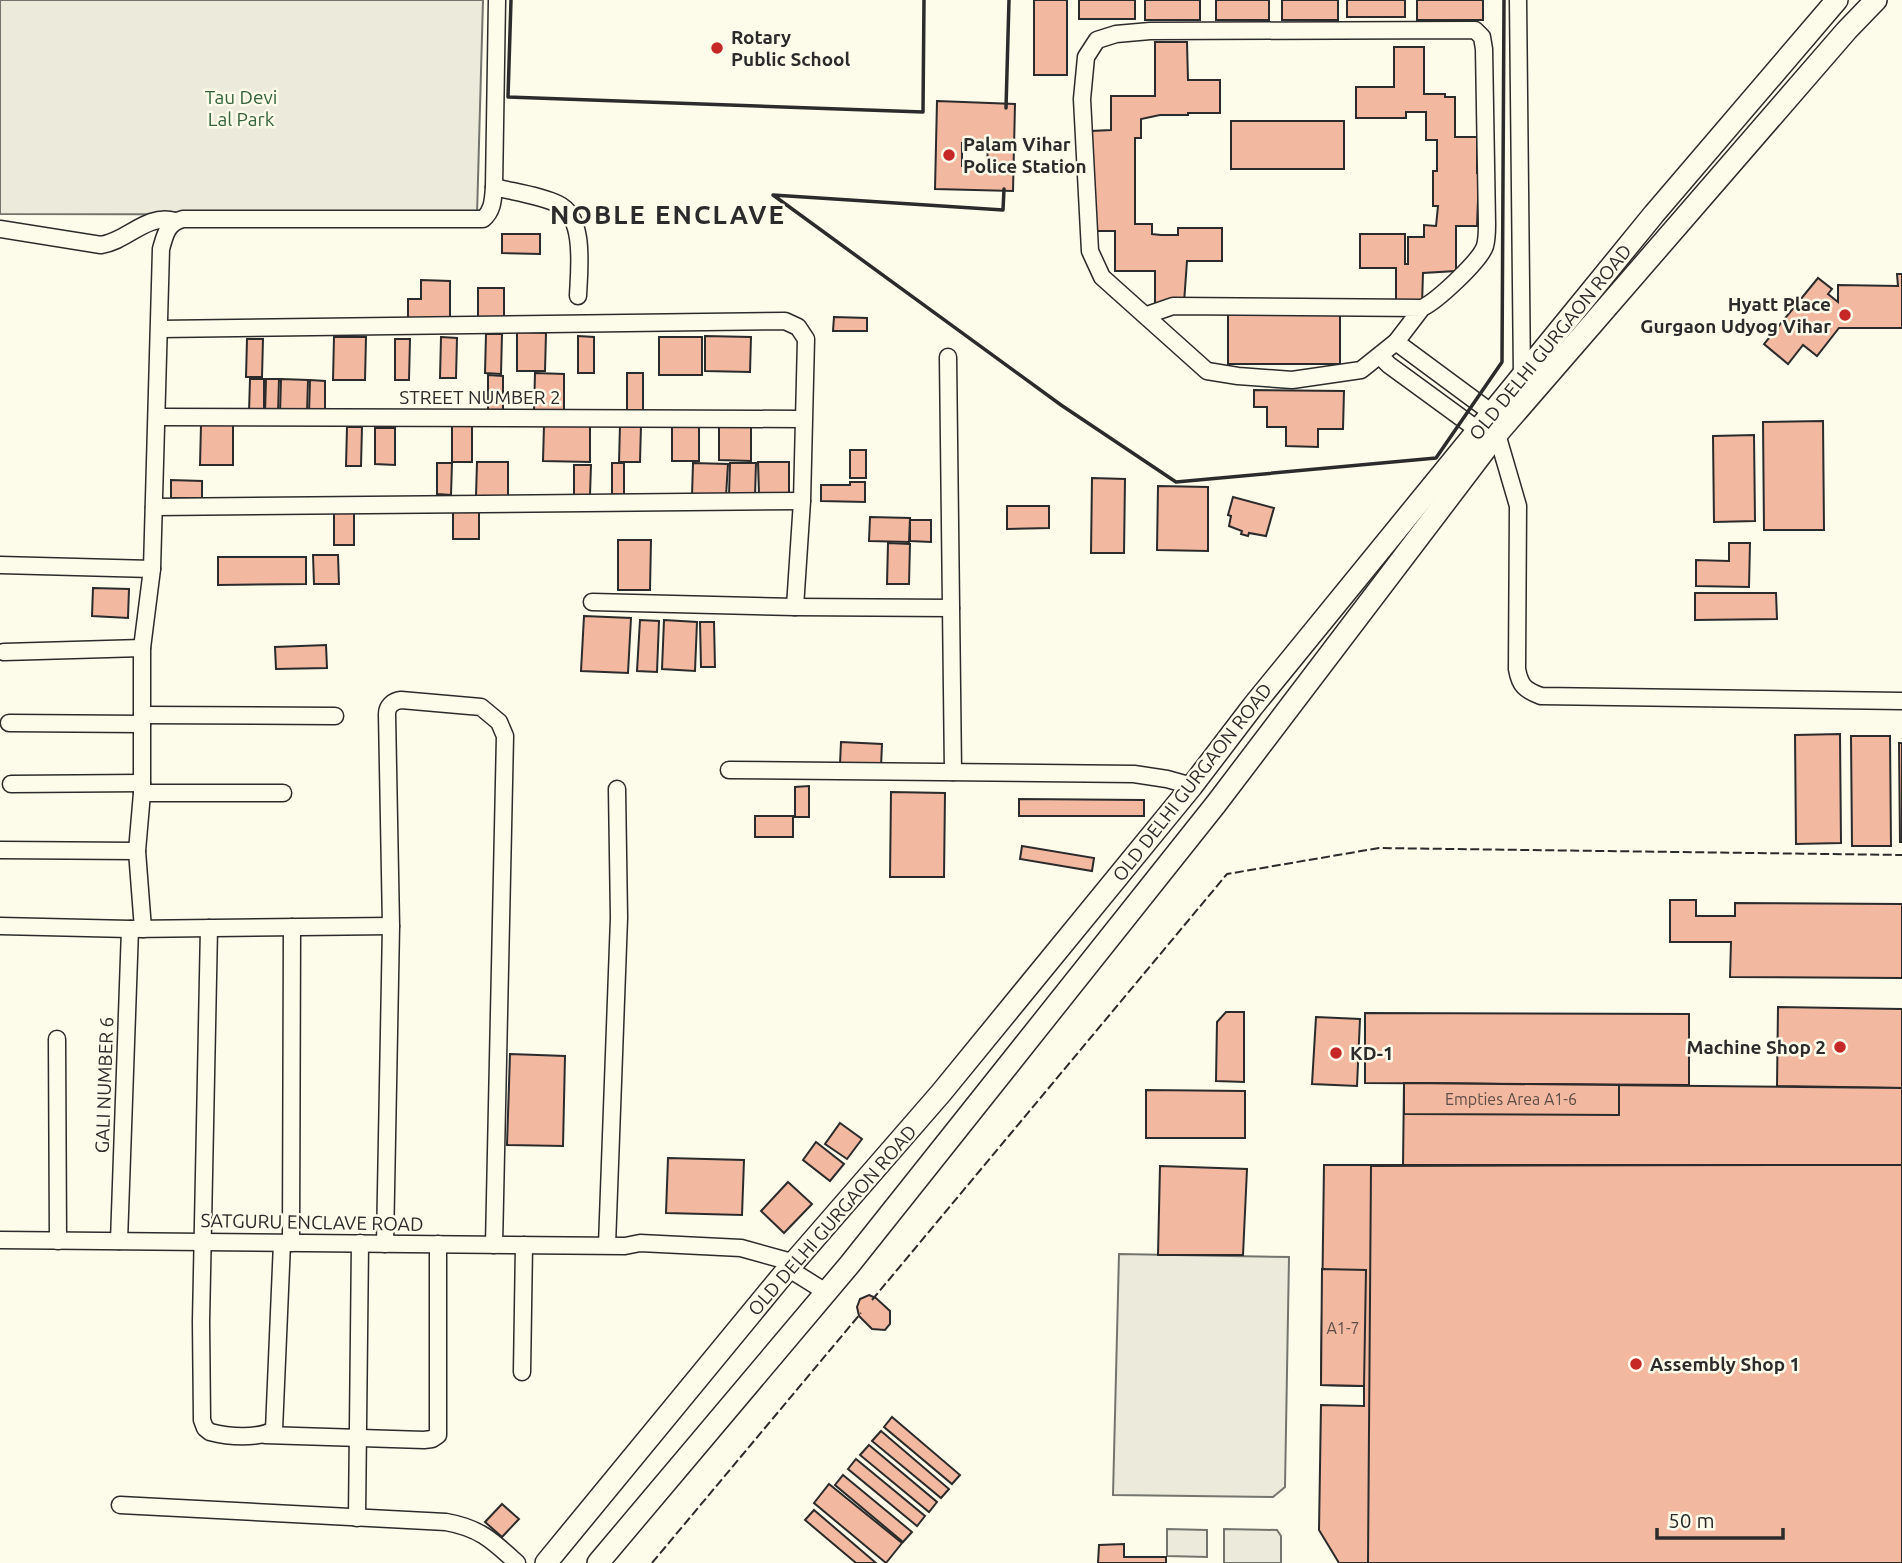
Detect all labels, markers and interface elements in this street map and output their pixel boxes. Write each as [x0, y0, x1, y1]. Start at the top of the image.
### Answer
place label: Rotary Public School [731, 26, 851, 70]
marker: Rotary Public School [709, 40, 725, 56]
park label: Tau Devi Lal Park [205, 86, 277, 130]
place label: Palam Vihar Police Station [963, 133, 1087, 177]
marker: Palam Vihar Police Station [941, 147, 957, 163]
district label: NOBLE ENCLAVE [550, 200, 786, 229]
street label: OLD DELHI GURGAON ROAD [1464, 240, 1636, 444]
place label: Hyatt Place Gurgaon Udyog Vihar [1640, 293, 1831, 337]
marker: Hyatt Place Gurgaon Udyog Vihar [1837, 307, 1853, 323]
street label: STREET NUMBER 2 [399, 386, 561, 408]
street label: OLD DELHI GURGAON ROAD [1108, 679, 1276, 885]
street label: GALI NUMBER 6 [91, 1016, 117, 1154]
place label: Machine Shop 2 [1687, 1036, 1826, 1058]
marker: Machine Shop 2 [1832, 1039, 1848, 1055]
place label: KD-1 [1350, 1042, 1394, 1064]
marker: KD-1 [1328, 1045, 1344, 1061]
house number: Empties Area A1-6 [1445, 1090, 1577, 1108]
street label: OLD DELHI GURGAON ROAD [743, 1120, 921, 1320]
street label: SATGURU ENCLAVE ROAD [200, 1209, 424, 1235]
house number: A1-7 [1326, 1319, 1360, 1337]
place label: Assembly Shop 1 [1650, 1353, 1800, 1375]
marker: Assembly Shop 1 [1628, 1356, 1644, 1372]
scale bar [1657, 1496, 1783, 1540]
text: 50 m [1668, 1508, 1715, 1532]

